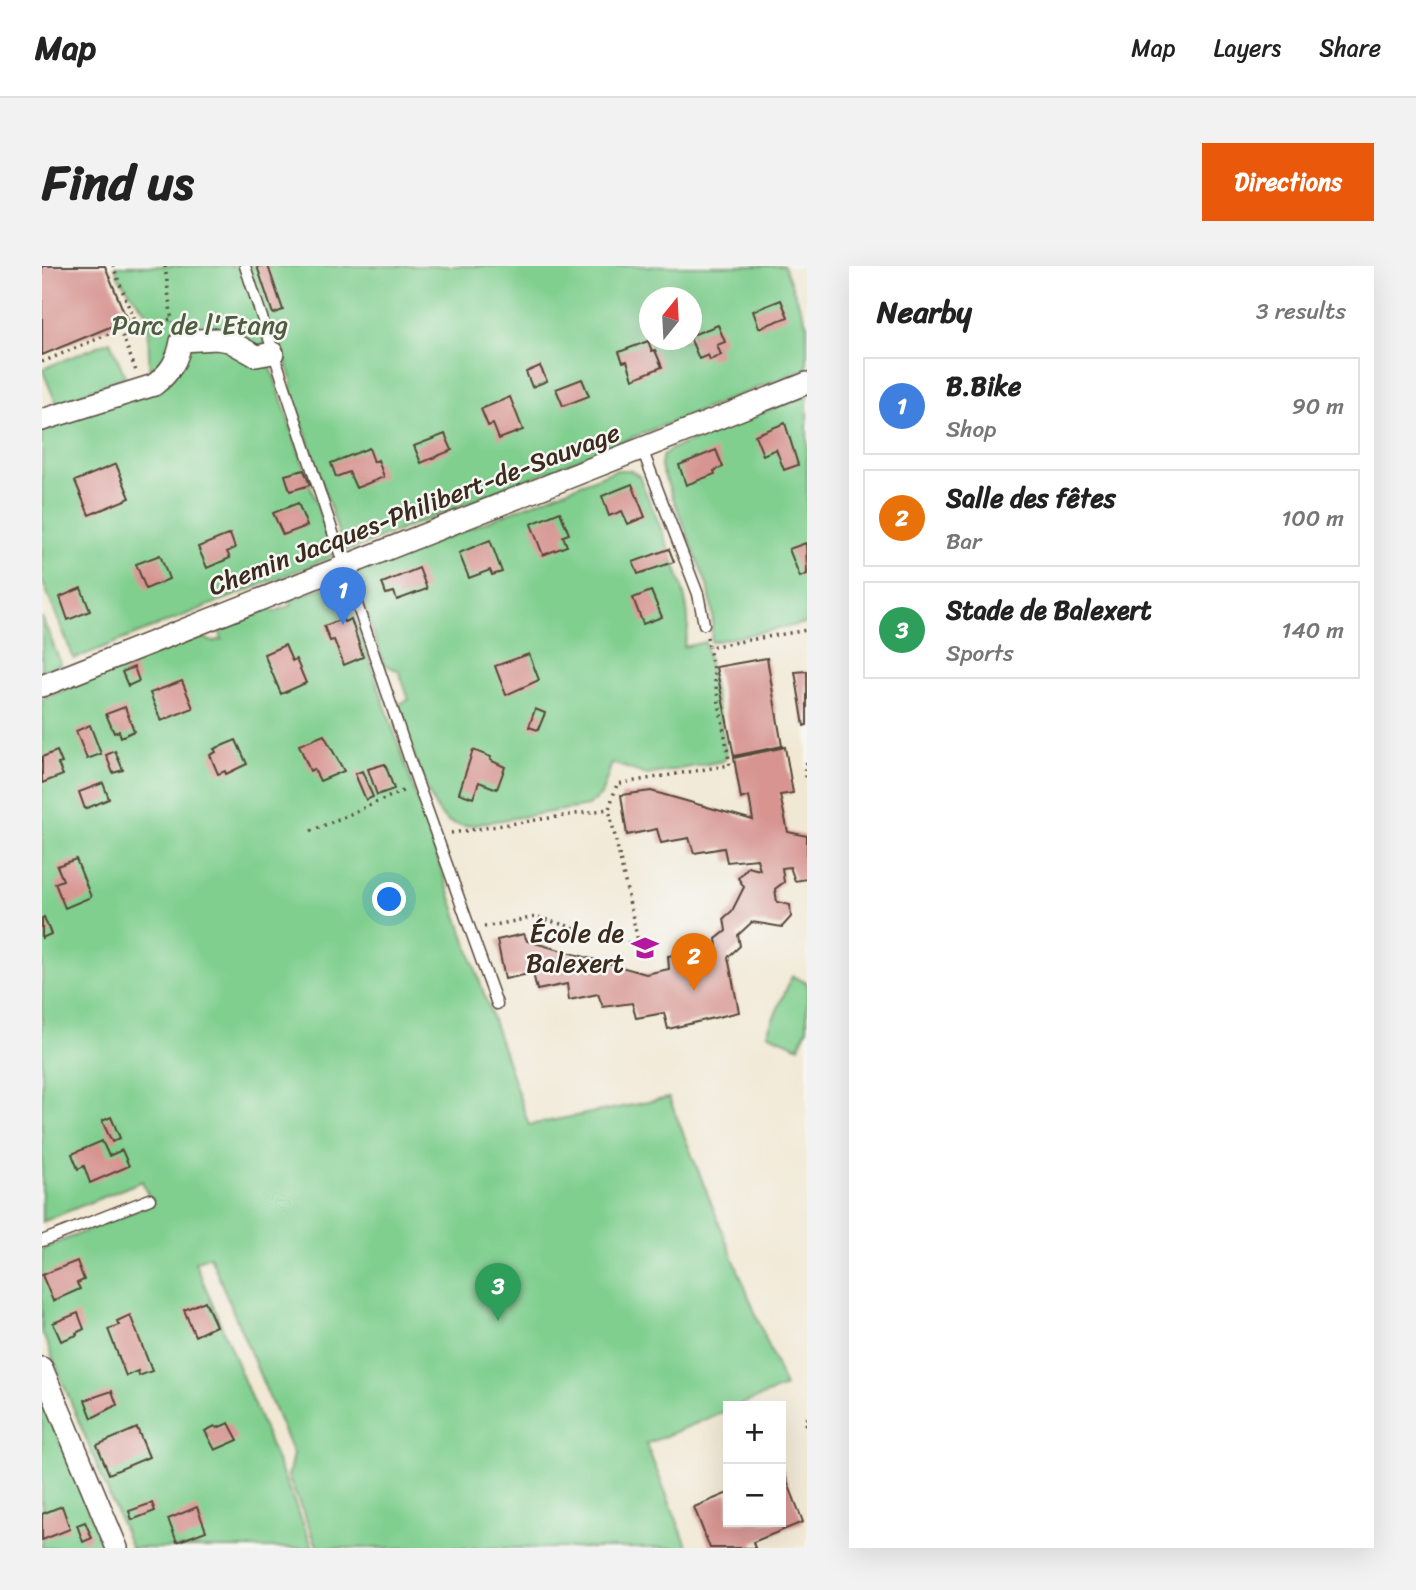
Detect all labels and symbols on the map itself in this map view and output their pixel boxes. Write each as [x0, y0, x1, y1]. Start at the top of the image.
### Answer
north arrow [639, 287, 702, 350]
park label: Parc de l'Etang [112, 302, 288, 348]
street label: Chemin Jacques-Philibert-de-Sauvage [201, 409, 627, 609]
pin: 1 [320, 567, 366, 625]
your location [372, 882, 406, 916]
place label: École de Balexert [526, 910, 624, 986]
school or university icon: École de Balexert [630, 933, 660, 963]
pin: 2 [671, 933, 717, 991]
pin: 3 [475, 1263, 521, 1321]

